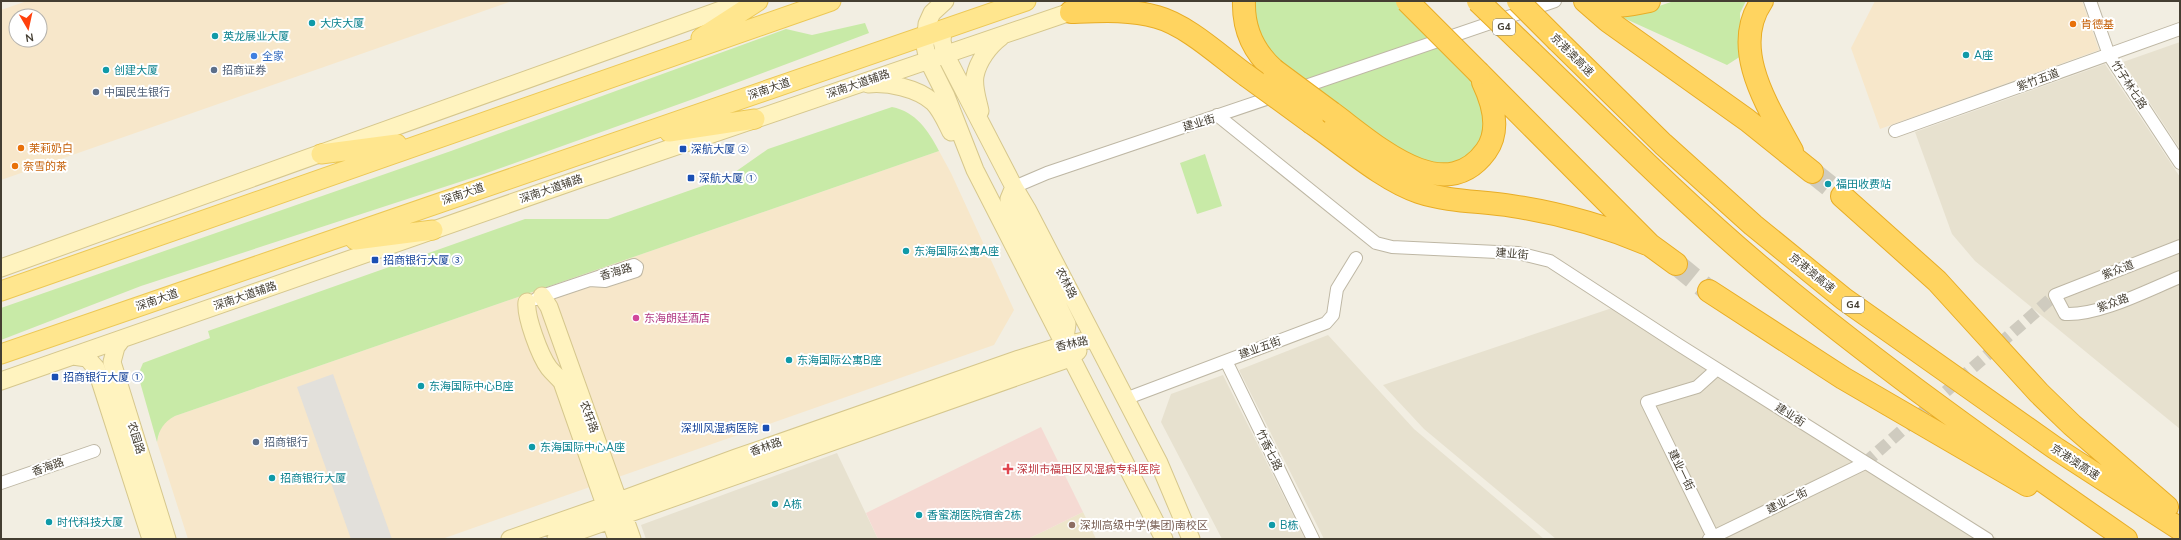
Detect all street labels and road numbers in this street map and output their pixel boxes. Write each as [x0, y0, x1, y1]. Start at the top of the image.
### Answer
road number: G4 [1493, 19, 1515, 35]
street label: 京港澳高速 [1547, 30, 1597, 80]
street label: 竹子林七路 [2108, 58, 2150, 112]
street label: 紫竹五道 [2015, 65, 2061, 95]
street label: 深南大道辅路 [824, 66, 892, 102]
street label: 深南大道 [746, 75, 792, 103]
street label: 建业街 [1181, 111, 1217, 135]
street label: 深南大道辅路 [517, 171, 585, 207]
street label: 深南大道 [440, 180, 486, 208]
street label: 建业街 [1495, 245, 1529, 263]
street label: 京港澳高速 [1786, 250, 1838, 296]
street label: 紫众道 [2100, 257, 2136, 283]
street label: 香海路 [598, 260, 634, 284]
street label: 农林路 [1052, 265, 1080, 301]
street label: 深南大道辅路 [211, 278, 279, 314]
street label: 深南大道 [134, 286, 180, 314]
street label: 紫众路 [2095, 290, 2131, 316]
road number: G4 [1842, 297, 1864, 313]
street label: 香林路 [1054, 333, 1090, 355]
street label: 建业五街 [1237, 333, 1283, 363]
street label: 农轩路 [576, 399, 602, 435]
street label: 建业街 [1772, 400, 1808, 430]
street label: 农园路 [124, 420, 148, 456]
street label: 竹香七路 [1253, 427, 1285, 473]
street label: 香林路 [748, 435, 784, 459]
street label: 京港澳高速 [2048, 441, 2102, 483]
street label: 建业一街 [1665, 447, 1697, 493]
street label: 香海路 [30, 455, 66, 479]
street label: 建业二街 [1764, 485, 1810, 517]

